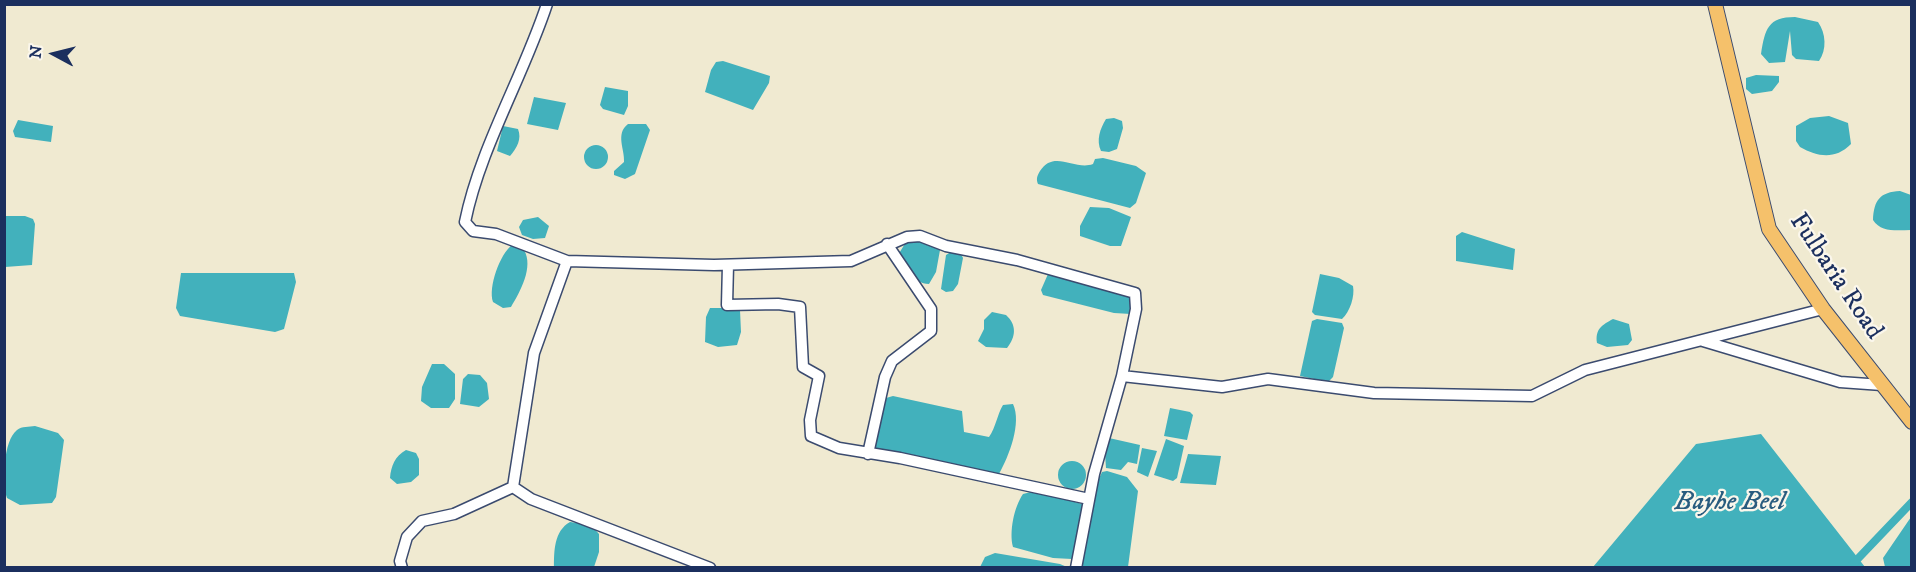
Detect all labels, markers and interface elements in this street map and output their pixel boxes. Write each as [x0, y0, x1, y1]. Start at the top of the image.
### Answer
north arrow [24, 24, 84, 84]
text: N [25, 44, 47, 60]
street label: Fulbaria Road [1781, 208, 1889, 346]
water label: Bayhe Beel [1675, 487, 1785, 519]

